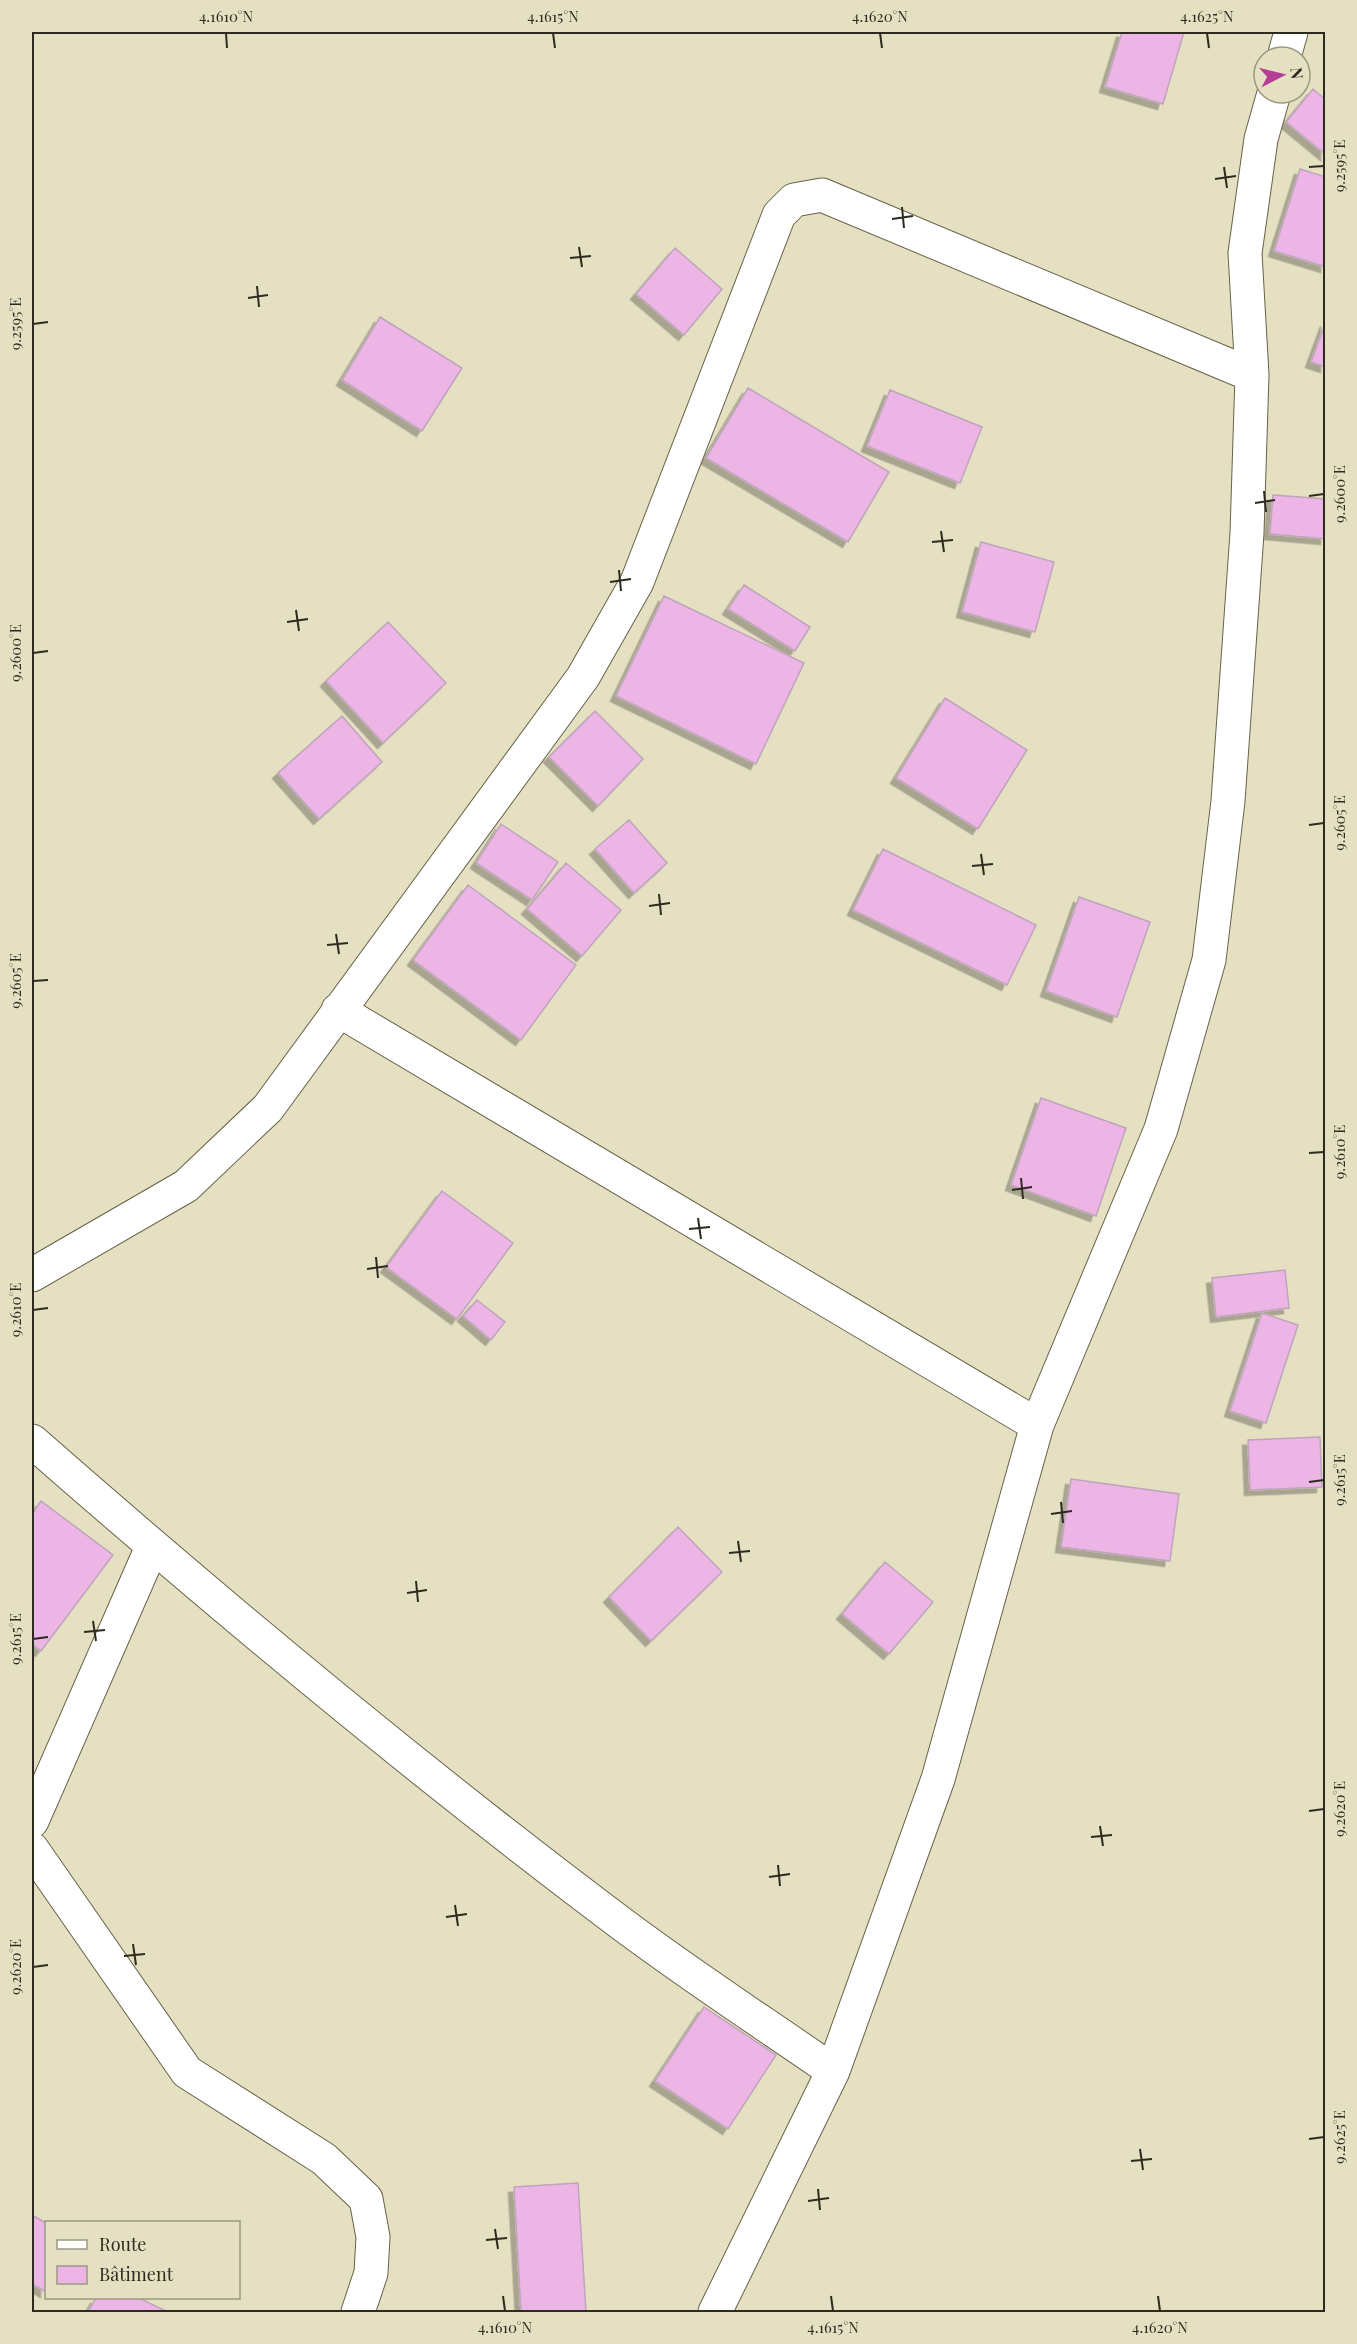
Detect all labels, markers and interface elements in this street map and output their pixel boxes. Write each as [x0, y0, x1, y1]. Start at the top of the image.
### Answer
text: 4.1610°N [199, 6, 253, 26]
text: 4.1615°N [527, 6, 579, 26]
text: 4.1620°N [852, 6, 908, 26]
text: 4.1625°N [1180, 6, 1234, 26]
north arrow [1252, 45, 1312, 105]
text: N [1286, 66, 1309, 81]
text: 9.2595°E [1329, 140, 1349, 192]
text: 9.2595°E [5, 298, 25, 350]
text: 9.2600°E [1329, 465, 1349, 523]
text: 9.2600°E [5, 624, 25, 682]
text: 9.2605°E [1329, 795, 1349, 851]
text: 9.2605°E [5, 953, 25, 1009]
text: 9.2610°E [1329, 1125, 1349, 1179]
text: 9.2610°E [5, 1283, 25, 1337]
text: 9.2615°E [1329, 1454, 1349, 1506]
text: 9.2615°E [5, 1613, 25, 1665]
text: 9.2620°E [1329, 1781, 1349, 1837]
text: 9.2620°E [5, 1939, 25, 1995]
text: 9.2625°E [1329, 2110, 1349, 2164]
legend [45, 2221, 240, 2299]
text: Route [99, 2232, 146, 2256]
text: Bâtiment [99, 2262, 174, 2286]
text: 4.1610°N [478, 2317, 532, 2337]
text: 4.1615°N [807, 2317, 859, 2337]
text: 4.1620°N [1132, 2317, 1188, 2337]

